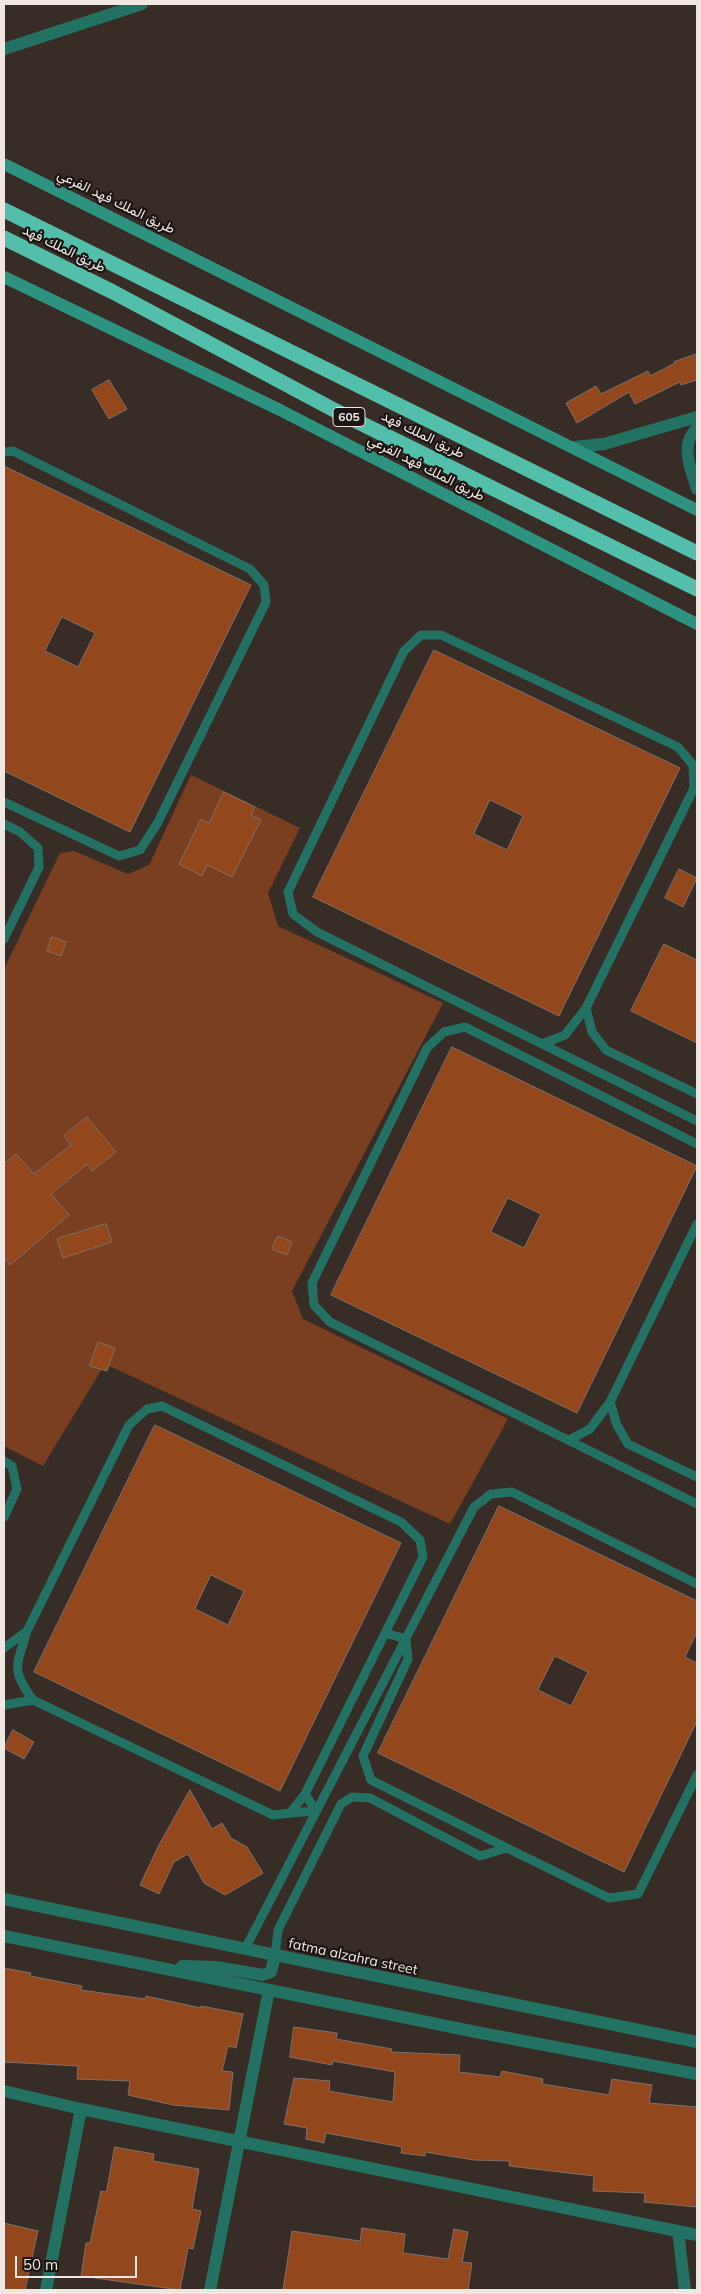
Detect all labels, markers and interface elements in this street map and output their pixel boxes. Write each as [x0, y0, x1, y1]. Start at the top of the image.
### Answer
street label: طريق الملك فهد الفرعي [54, 166, 178, 238]
street label: طريق الملك فهد [20, 222, 108, 276]
road number: 605 [333, 408, 365, 427]
street label: طريق الملك فهد [379, 408, 467, 462]
street label: طريق الملك فهد الفرعي [365, 431, 487, 505]
street label: fatma alzahra street [287, 1935, 419, 1979]
scale bar [18, 2246, 140, 2278]
text: 50 m [23, 2255, 58, 2274]

